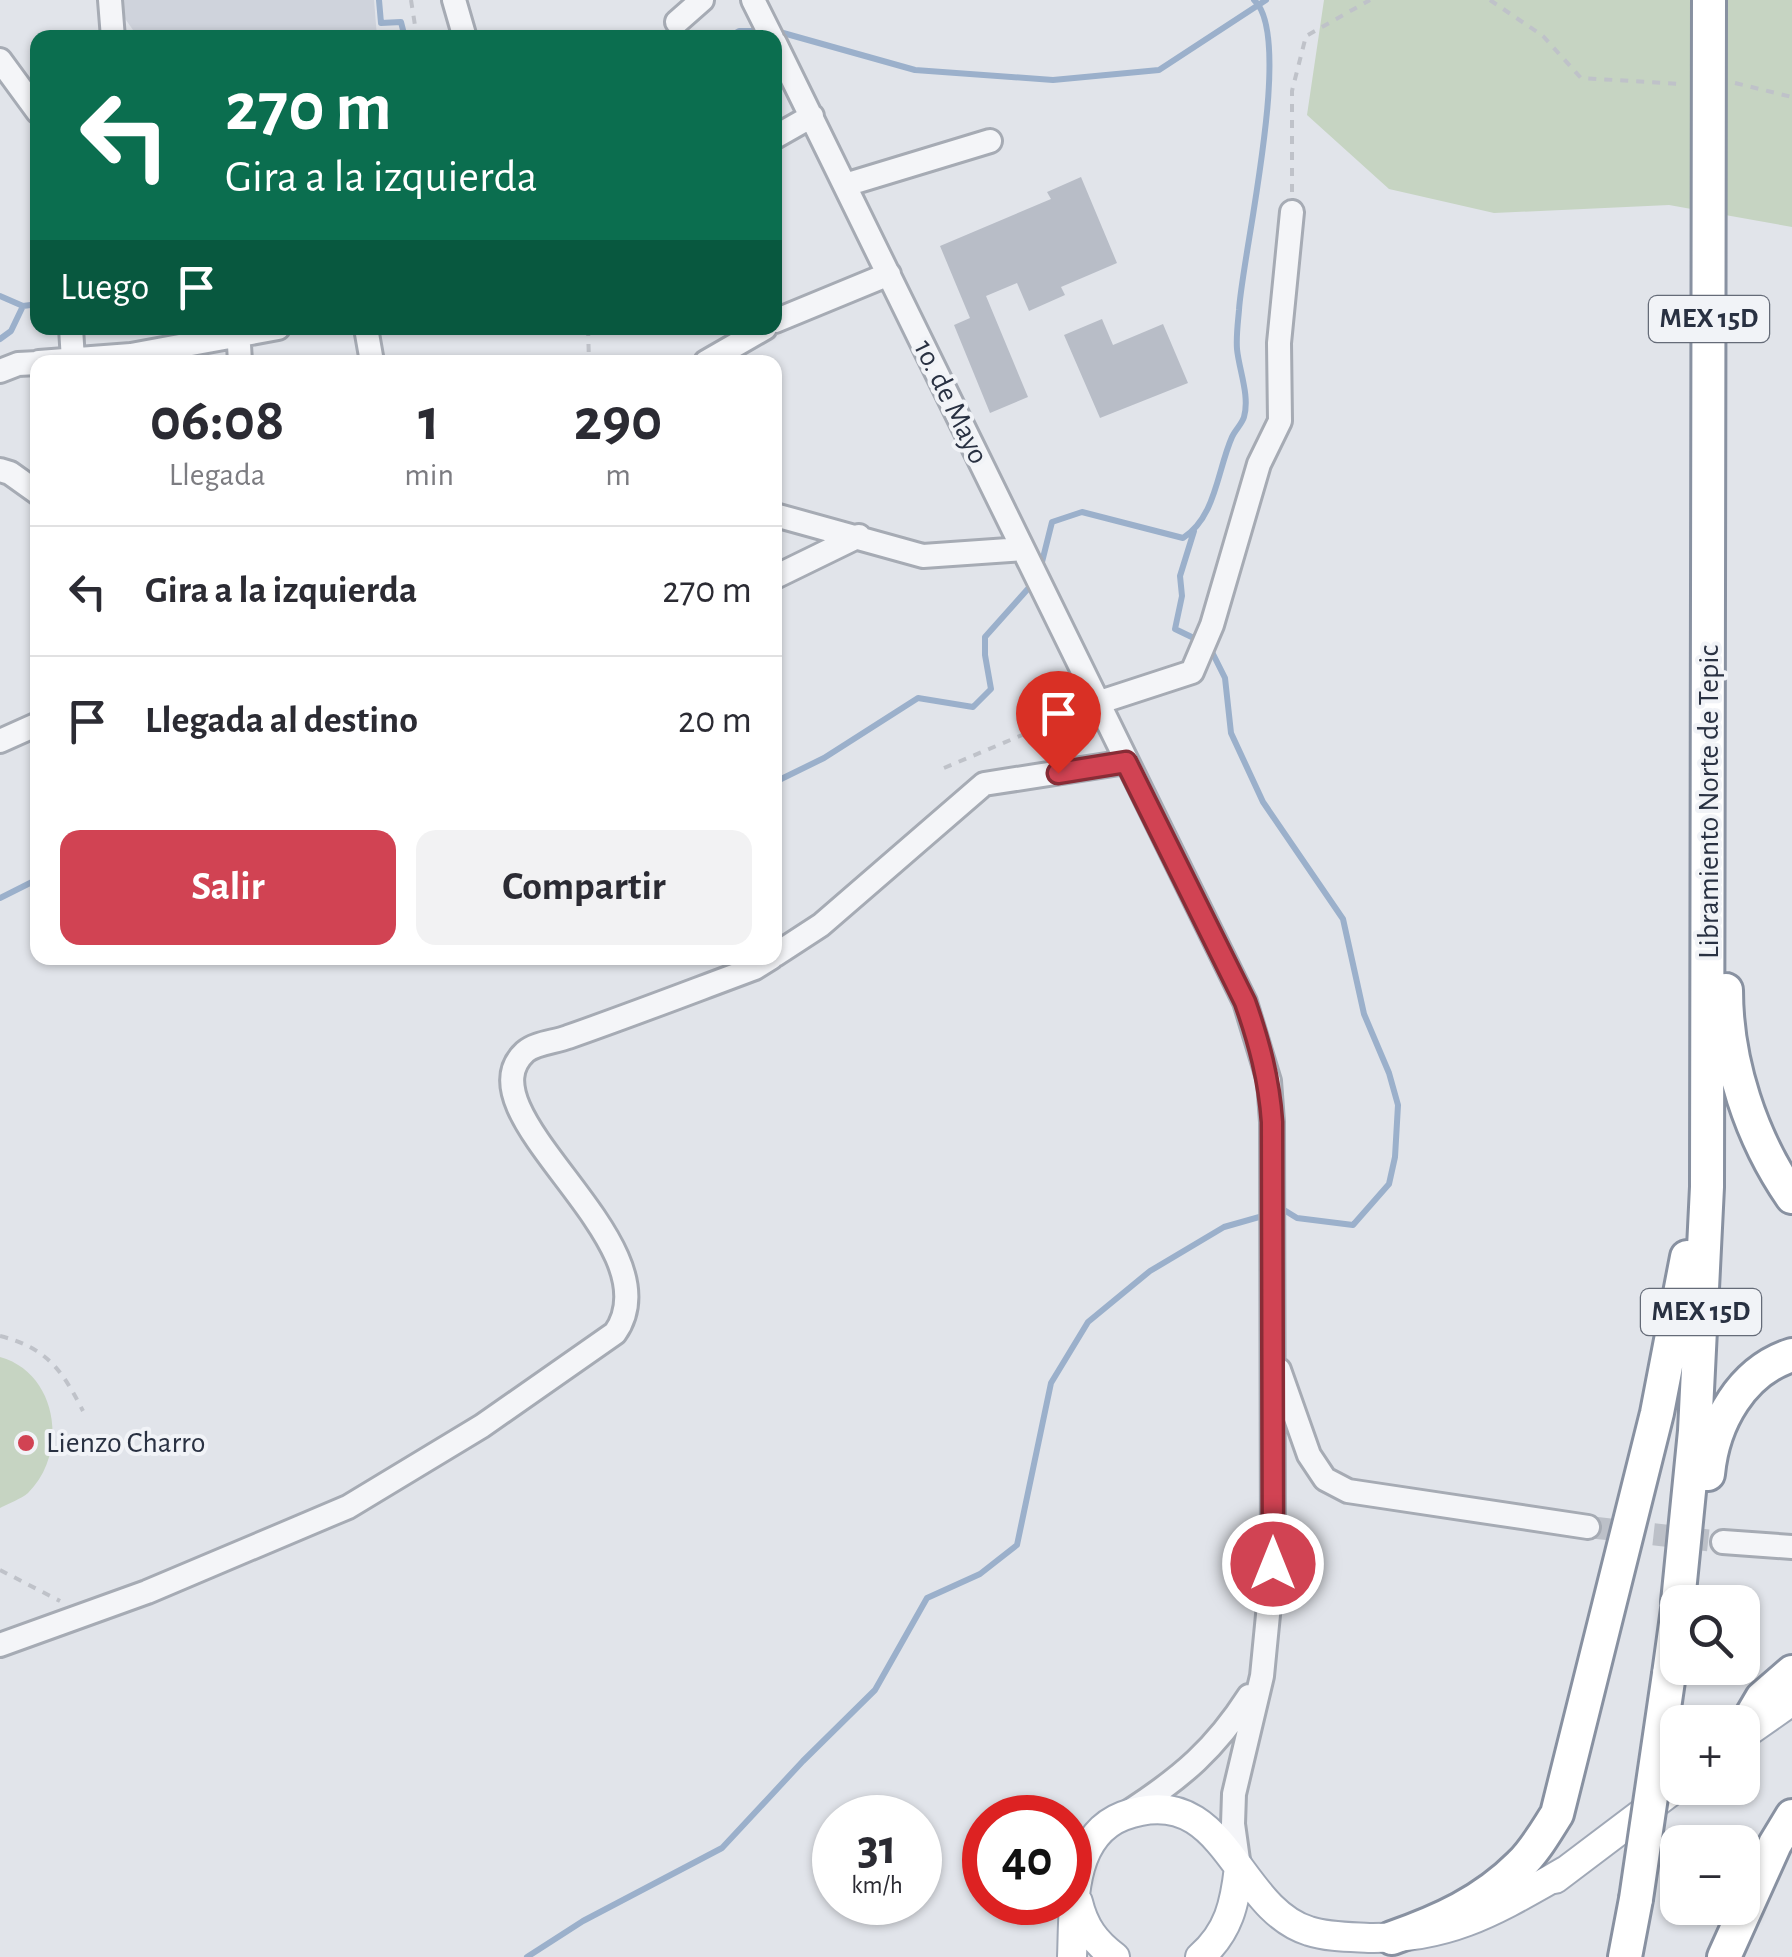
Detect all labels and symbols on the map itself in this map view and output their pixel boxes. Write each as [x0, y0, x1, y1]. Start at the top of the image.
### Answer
road number: MEX 15D [1649, 296, 1769, 342]
street label: 1o. de Mayo [908, 335, 994, 469]
street label: Libramiento Norte de Tepic [1694, 645, 1724, 959]
pin [1016, 671, 1101, 774]
road number: MEX 15D [1641, 1289, 1761, 1335]
place label: Lienzo Charro [46, 1428, 206, 1458]
marker: Lienzo Charro [15, 1432, 37, 1454]
position arrow [1221, 1512, 1325, 1616]
speed limit sign: 40 [962, 1795, 1092, 1925]

